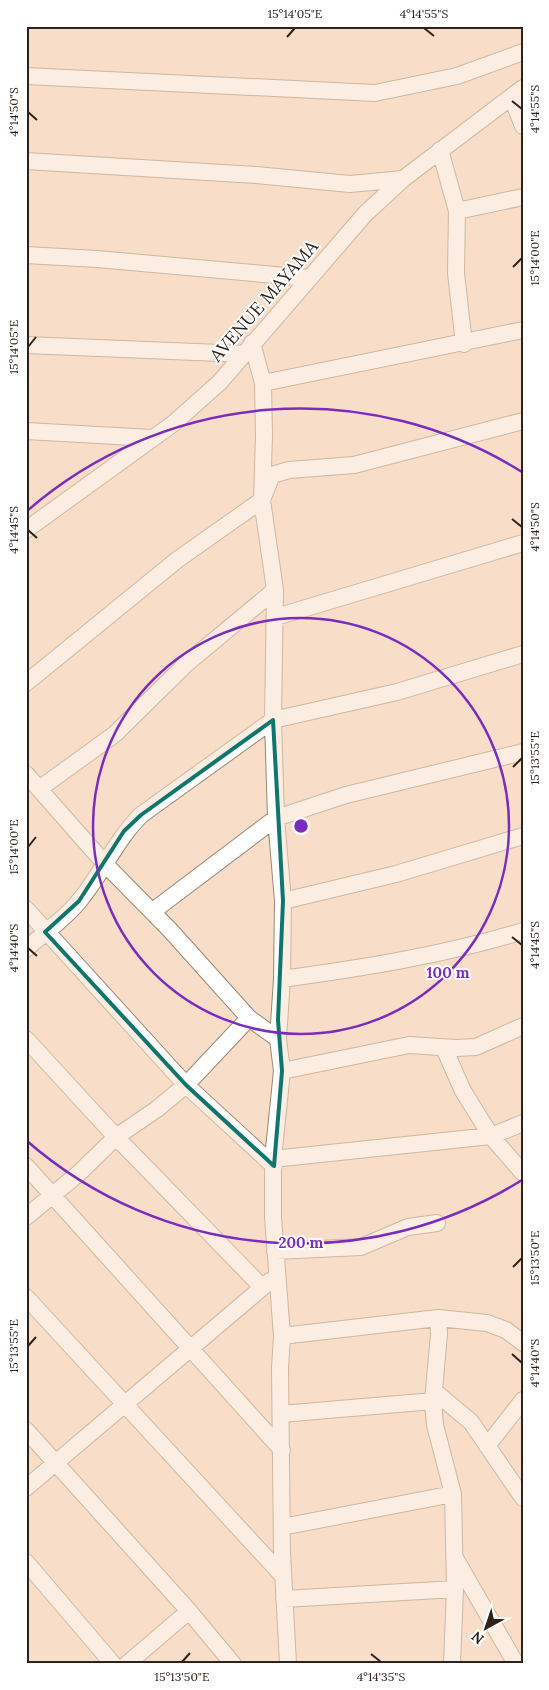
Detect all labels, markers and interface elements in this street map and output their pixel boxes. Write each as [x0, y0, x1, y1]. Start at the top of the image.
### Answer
text: 15°14'05"E [268, 6, 322, 21]
text: 4°14'55"S [400, 6, 448, 21]
text: 4°14'55"S [527, 85, 542, 133]
text: 4°14'50"S [6, 87, 21, 137]
text: 15°14'00"E [527, 230, 542, 286]
street label: AVENUE MAYAMA [204, 235, 323, 367]
text: 15°14'05"E [6, 320, 21, 374]
text: 4°14'50"S [527, 502, 542, 552]
text: 4°14'45"S [6, 506, 21, 554]
text: 15°13'55"E [527, 731, 542, 785]
centre of rings [292, 817, 310, 835]
text: 15°14'00"E [6, 819, 21, 875]
text: 4°14'45"S [527, 921, 542, 969]
text: 4°14'40"S [6, 923, 21, 972]
text: 100 m [427, 963, 470, 982]
text: 15°13'50"E [527, 1231, 542, 1285]
text: 200 m [279, 1233, 324, 1252]
text: 15°13'55"E [6, 1319, 21, 1373]
text: 4°14'40"S [527, 1338, 542, 1387]
north arrow [462, 1602, 512, 1652]
text: N [468, 1627, 488, 1648]
text: 15°13'50"E [155, 1669, 209, 1684]
text: 4°14'35"S [357, 1669, 405, 1684]

